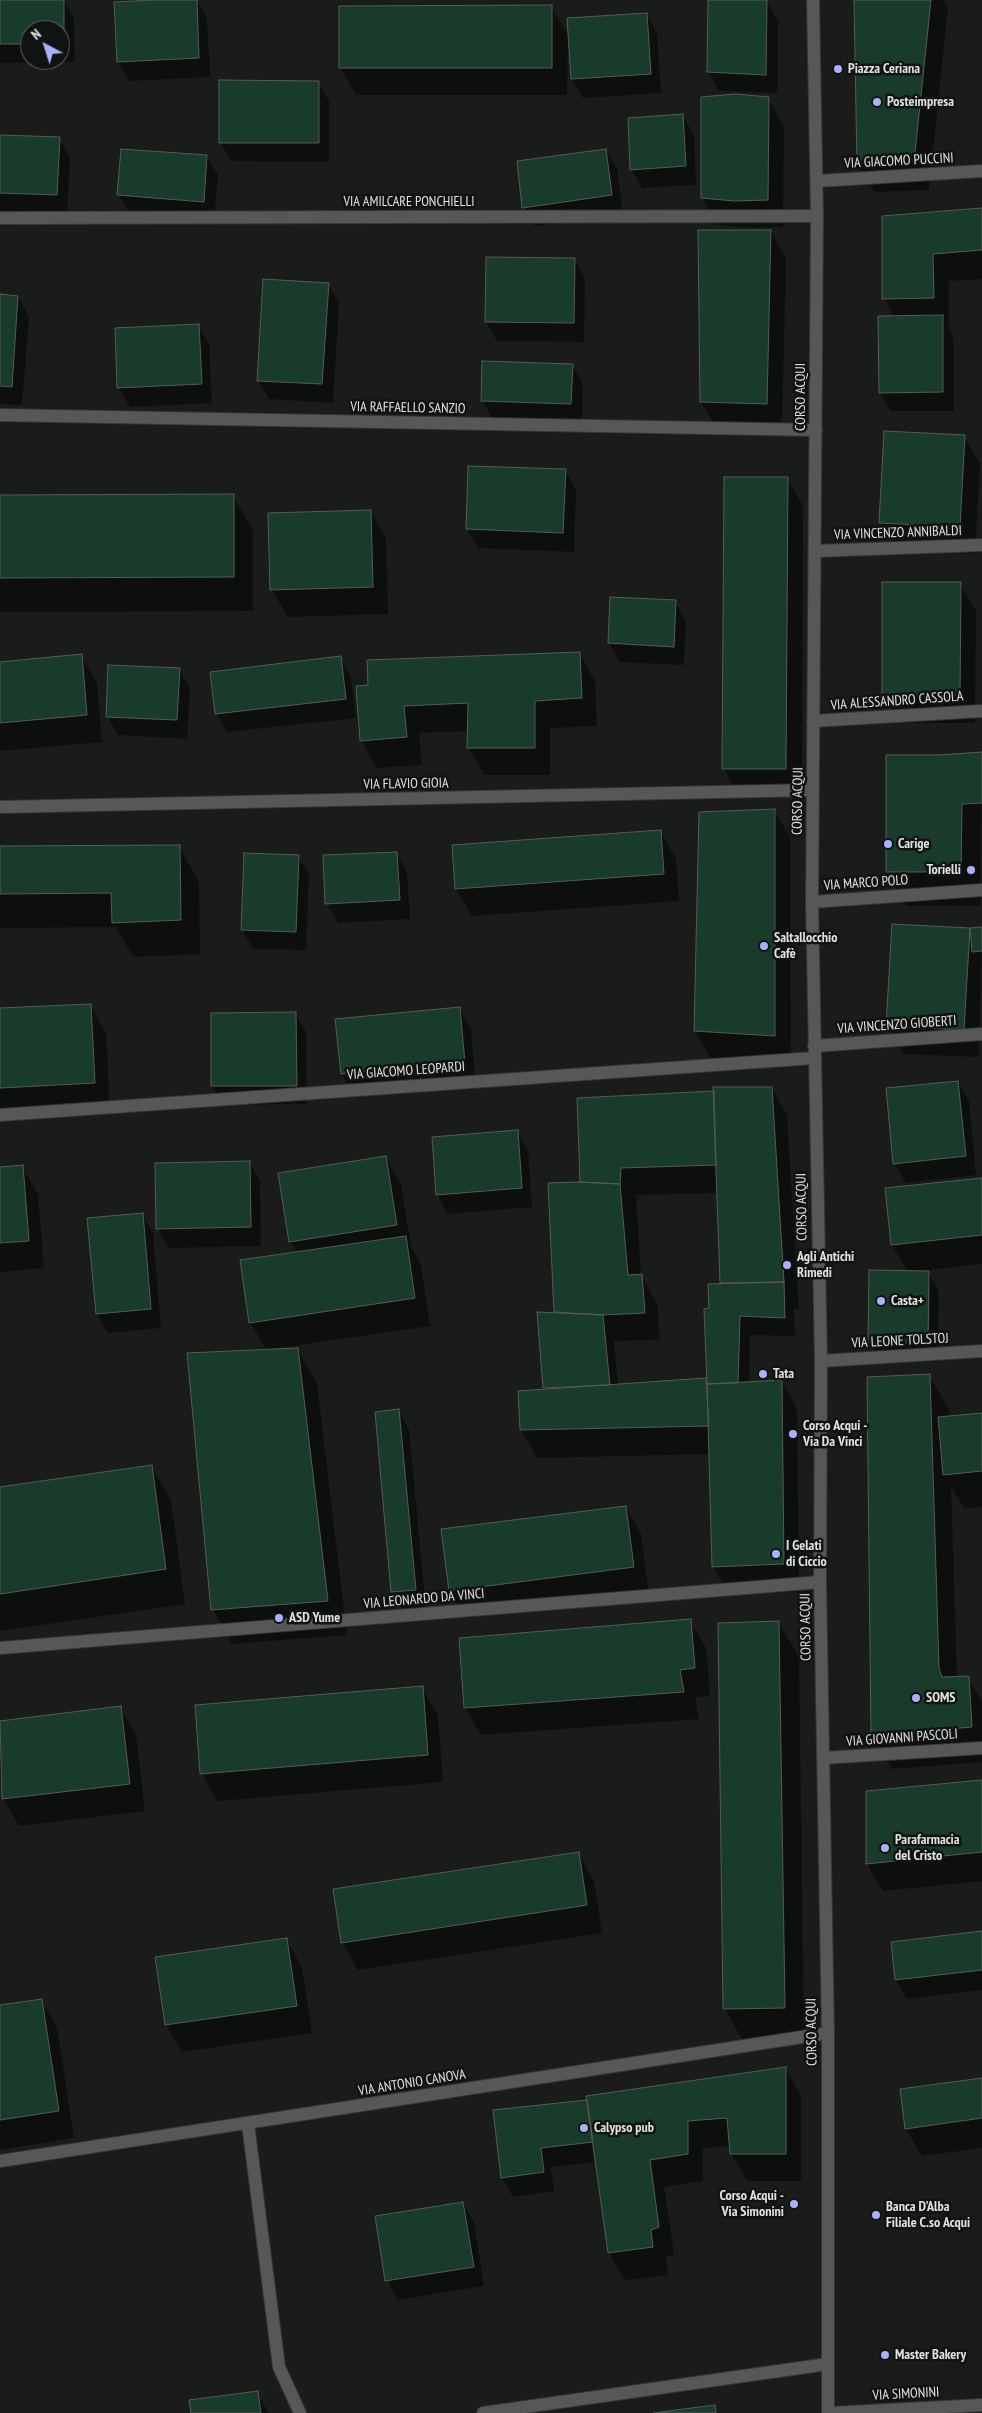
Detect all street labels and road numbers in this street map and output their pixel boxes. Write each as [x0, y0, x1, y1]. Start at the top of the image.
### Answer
street label: VIA GIACOMO PUCCINI [844, 150, 954, 172]
street label: VIA AMILCARE PONCHIELLI [344, 194, 474, 210]
street label: CORSO ACQUI [793, 363, 809, 431]
street label: VIA RAFFAELLO SANZIO [350, 399, 466, 417]
street label: VIA VINCENZO ANNIBALDI [834, 522, 962, 544]
street label: VIA ALESSANDRO CASSOLA [830, 688, 964, 714]
street label: CORSO ACQUI [789, 767, 807, 835]
street label: VIA FLAVIO GIOIA [363, 775, 449, 793]
street label: VIA MARCO POLO [823, 872, 909, 894]
street label: VIA VINCENZO GIOBERTI [837, 1012, 957, 1038]
street label: VIA GIACOMO LEOPARDI [346, 1058, 466, 1084]
street label: CORSO ACQUI [793, 1173, 811, 1241]
street label: VIA LEONE TOLSTOJ [851, 1330, 949, 1352]
street label: VIA LEONARDO DA VINCI [363, 1585, 485, 1613]
street label: CORSO ACQUI [797, 1593, 815, 1661]
street label: VIA GIOVANNI PASCOLI [846, 1726, 958, 1750]
street label: CORSO ACQUI [803, 1998, 821, 2066]
street label: VIA ANTONIO CANOVA [357, 2066, 467, 2100]
street label: VIA SIMONINI [872, 2384, 940, 2404]

